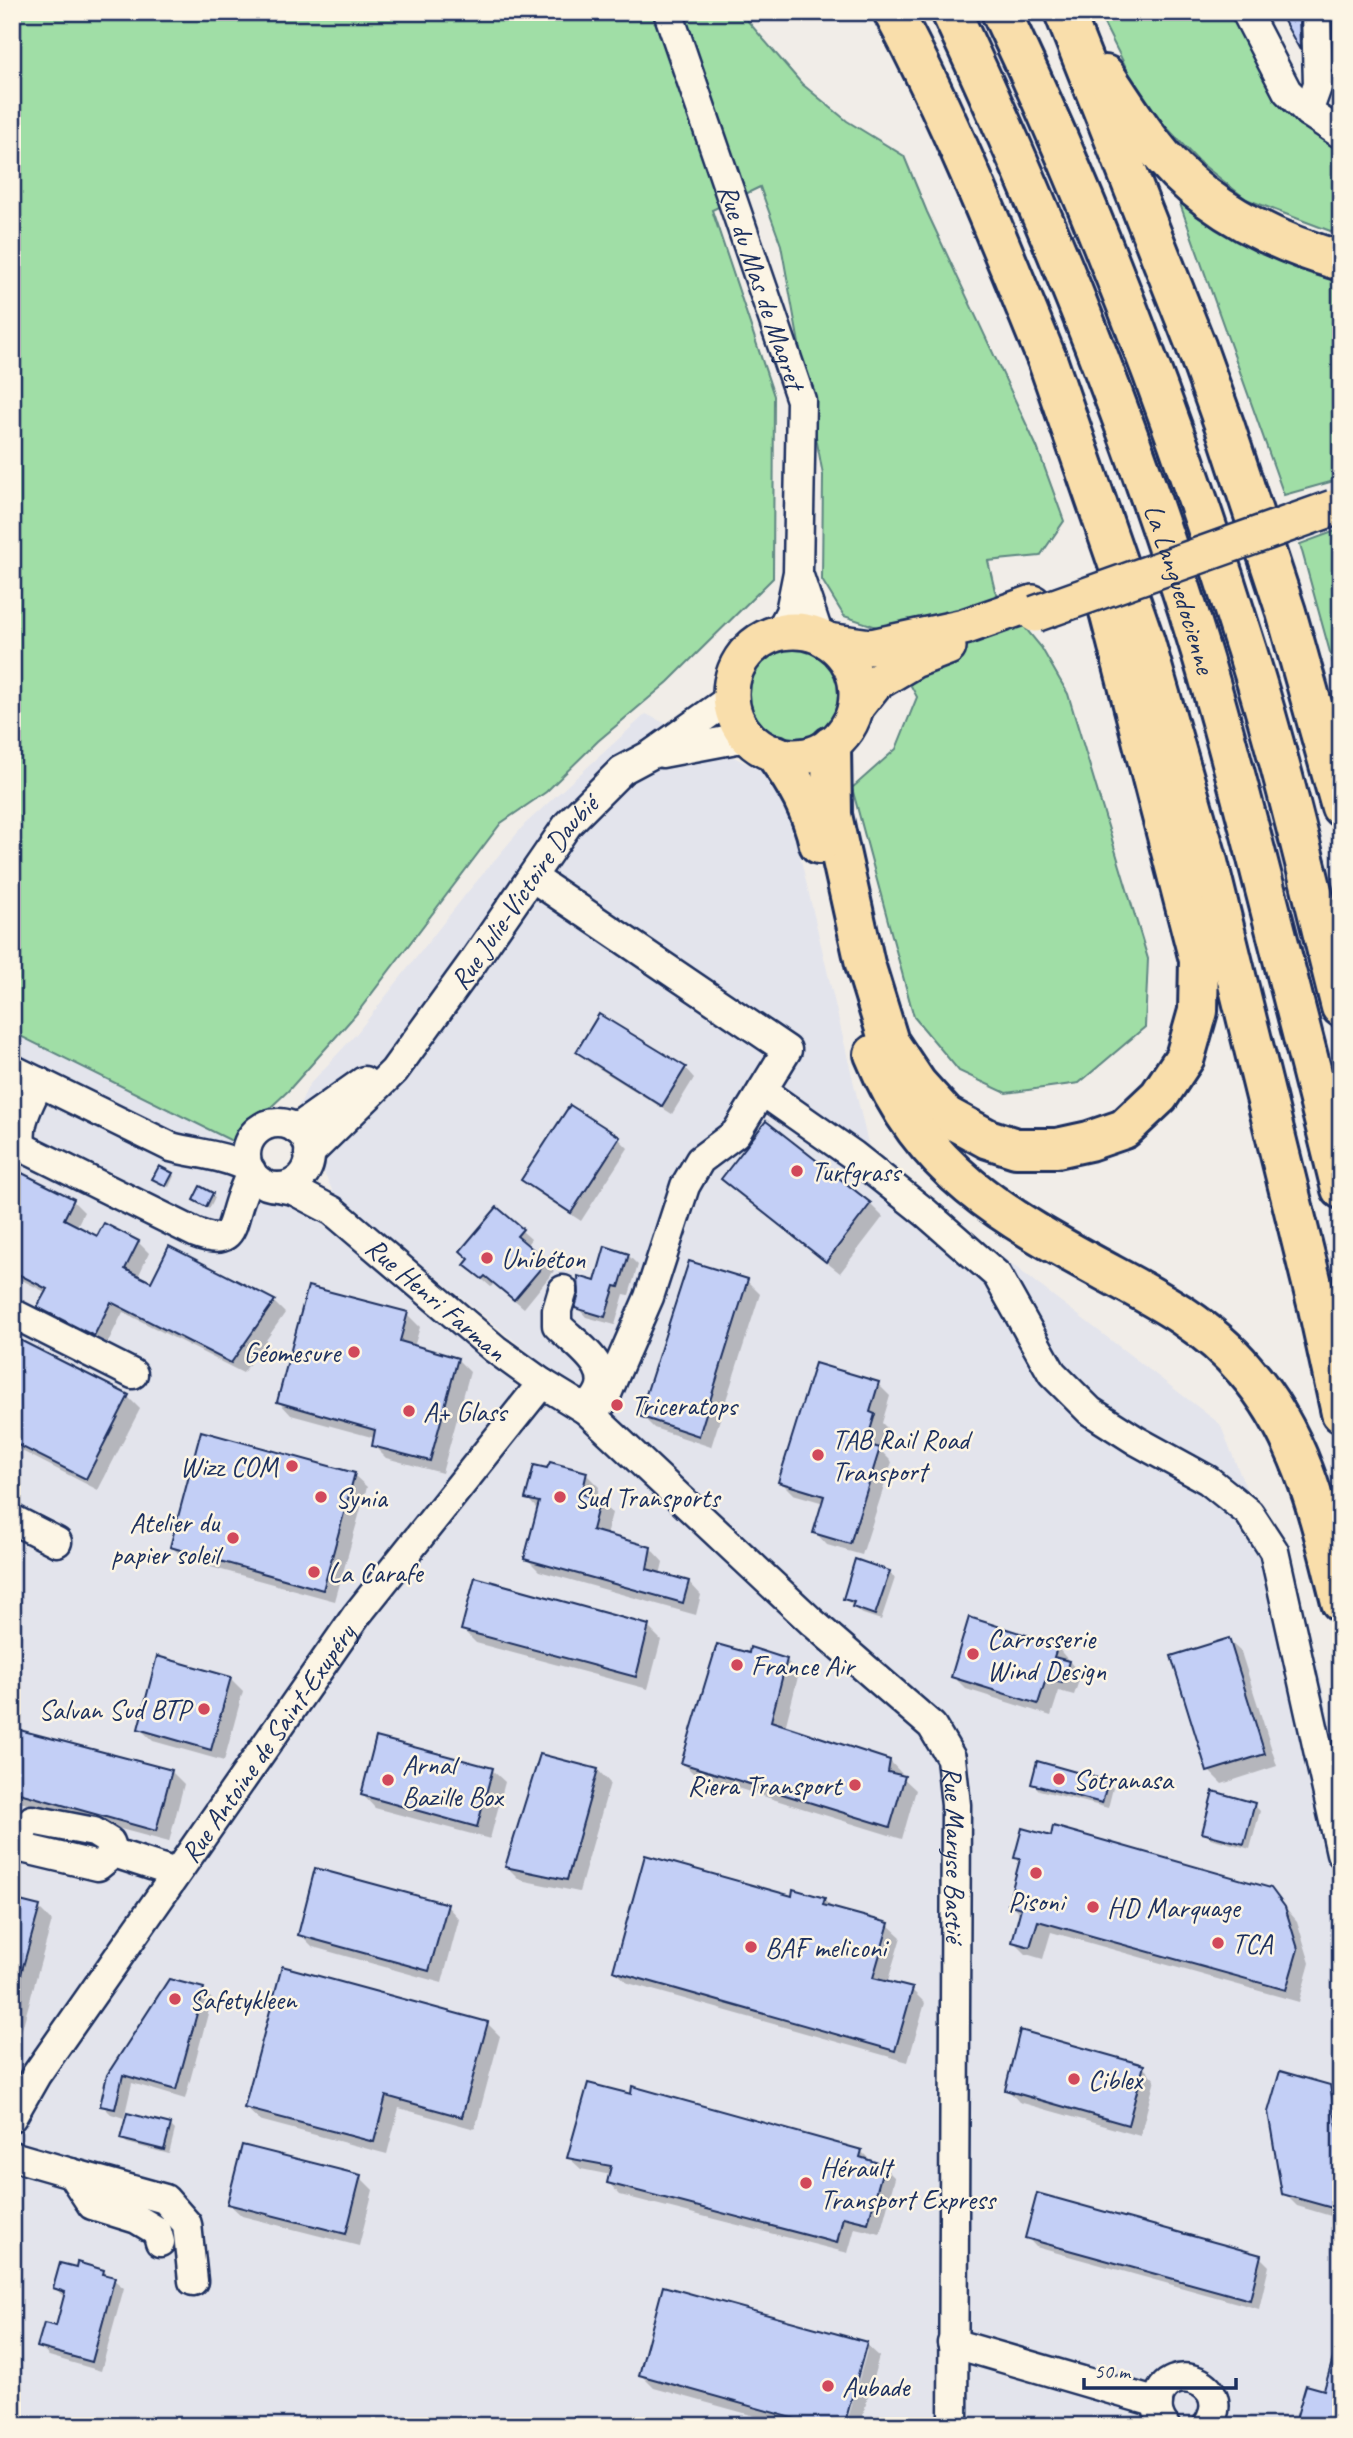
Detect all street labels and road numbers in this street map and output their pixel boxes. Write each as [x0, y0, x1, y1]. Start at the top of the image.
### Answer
street label: Rue du Mas de Magret [710, 179, 814, 397]
street label: La Languedocienne [1136, 500, 1224, 679]
street label: Rue Julie-Victoire Daubié [442, 785, 608, 996]
street label: Rue Henri Farman [359, 1230, 513, 1369]
street label: Rue Antoine de Saint-Exupéry [173, 1615, 364, 1869]
street label: Rue Maryse Bastié [934, 1764, 973, 1946]

